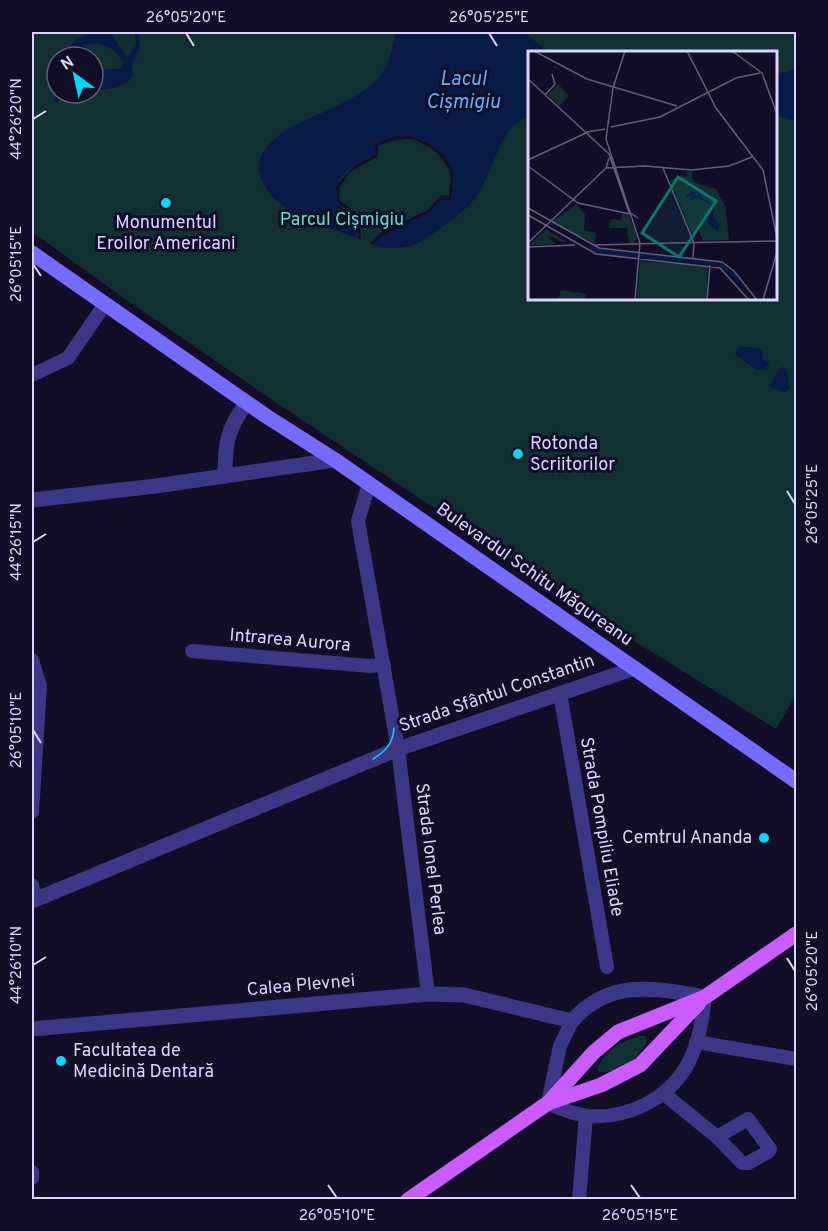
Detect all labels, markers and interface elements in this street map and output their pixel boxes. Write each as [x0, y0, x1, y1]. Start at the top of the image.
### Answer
text: 26°05'20"E [146, 9, 226, 28]
text: 26°05'25"E [449, 9, 529, 28]
north arrow [45, 45, 105, 105]
inset map [528, 51, 777, 300]
text: N [58, 53, 78, 76]
water label: Lacul Cișmigiu [426, 67, 501, 116]
text: 44°26'20"N [8, 78, 27, 160]
marker: Monumentul Eroilor Americani [159, 196, 173, 210]
park label: Parcul Cișmigiu [280, 209, 404, 232]
place label: Monumentul Eroilor Americani [96, 212, 236, 256]
text: 26°05'15"E [8, 226, 27, 302]
place label: Rotonda Scriitorilor [530, 433, 615, 477]
marker: Rotonda Scriitorilor [511, 447, 525, 461]
text: 26°05'25"E [804, 464, 823, 544]
street label: Bulevardul Schitu Măgureanu [431, 498, 637, 652]
text: 44°26'15"N [8, 503, 27, 581]
street label: Intrarea Aurora [228, 624, 352, 658]
street label: Strada Sfântul Constantin [396, 650, 598, 738]
text: 26°05'10"E [8, 692, 27, 768]
street label: Strada Pompiliu Eliade [574, 736, 628, 918]
street label: Strada Ionel Perlea [409, 782, 451, 936]
place label: Cemtrul Ananda [622, 827, 752, 850]
marker: Cemtrul Ananda [757, 831, 771, 845]
text: 44°26'10"N [8, 926, 27, 1004]
text: 26°05'20"E [804, 931, 823, 1011]
street label: Calea Plevnei [246, 970, 356, 1002]
place label: Facultatea de Medicină Dentară [73, 1040, 214, 1084]
marker: Facultatea de Medicină Dentară [54, 1054, 68, 1068]
text: 26°05'10"E [299, 1207, 375, 1226]
text: 26°05'15"E [602, 1207, 678, 1226]

